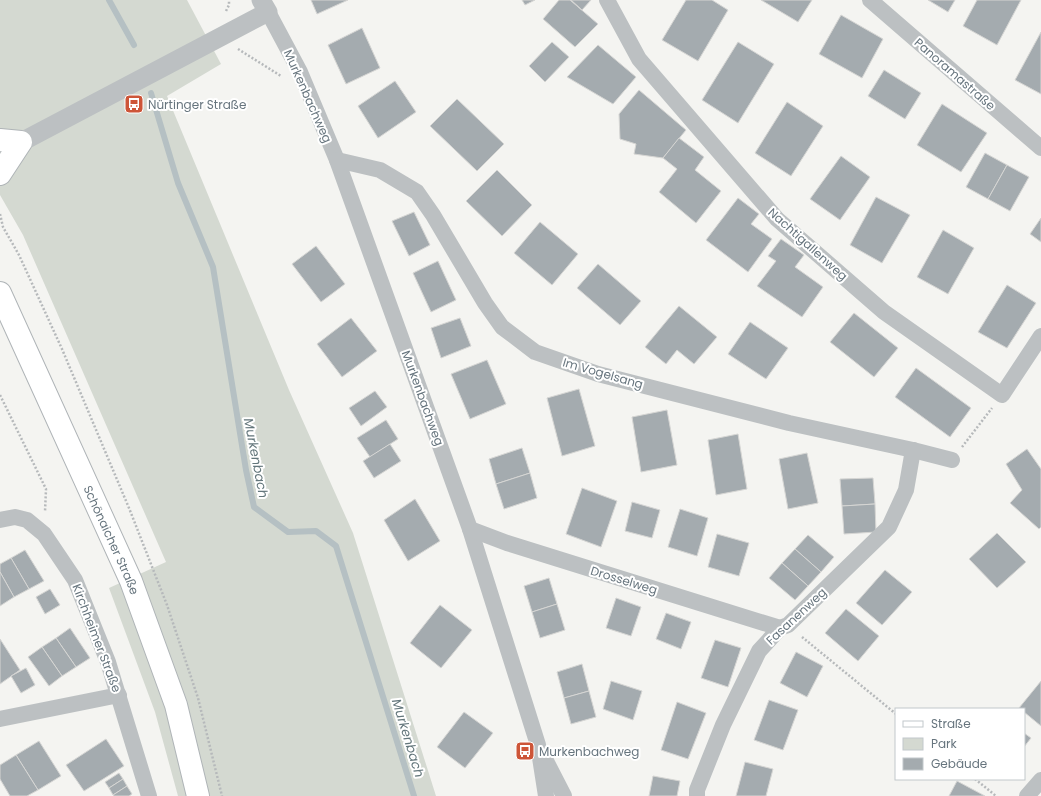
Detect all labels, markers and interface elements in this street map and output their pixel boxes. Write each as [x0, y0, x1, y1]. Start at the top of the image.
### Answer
street label: Panoramastraße [911, 34, 999, 114]
street label: Murkenbachweg [280, 47, 336, 145]
bus stop icon: Nürtinger Straße [123, 93, 145, 115]
place label: Nürtinger Straße [148, 96, 246, 113]
street label: Nachtigallenweg [765, 204, 851, 284]
street label: Murkenbachweg [398, 348, 448, 448]
street label: Im Vogelsang [561, 353, 645, 393]
water label: Murkenbach [239, 416, 273, 500]
street label: Schönaicher Straße [80, 482, 144, 597]
street label: Drosselweg [589, 562, 659, 598]
street label: Kirchheimer Straße [69, 581, 125, 695]
street label: Fasanenweg [762, 584, 830, 648]
water label: Murkenbach [387, 696, 429, 780]
legend [895, 708, 1025, 780]
text: Straße [931, 715, 971, 732]
text: Park [931, 735, 958, 752]
bus stop icon: Murkenbachweg [514, 740, 536, 762]
place label: Murkenbachweg [539, 743, 639, 760]
text: Gebäude [931, 755, 987, 772]

